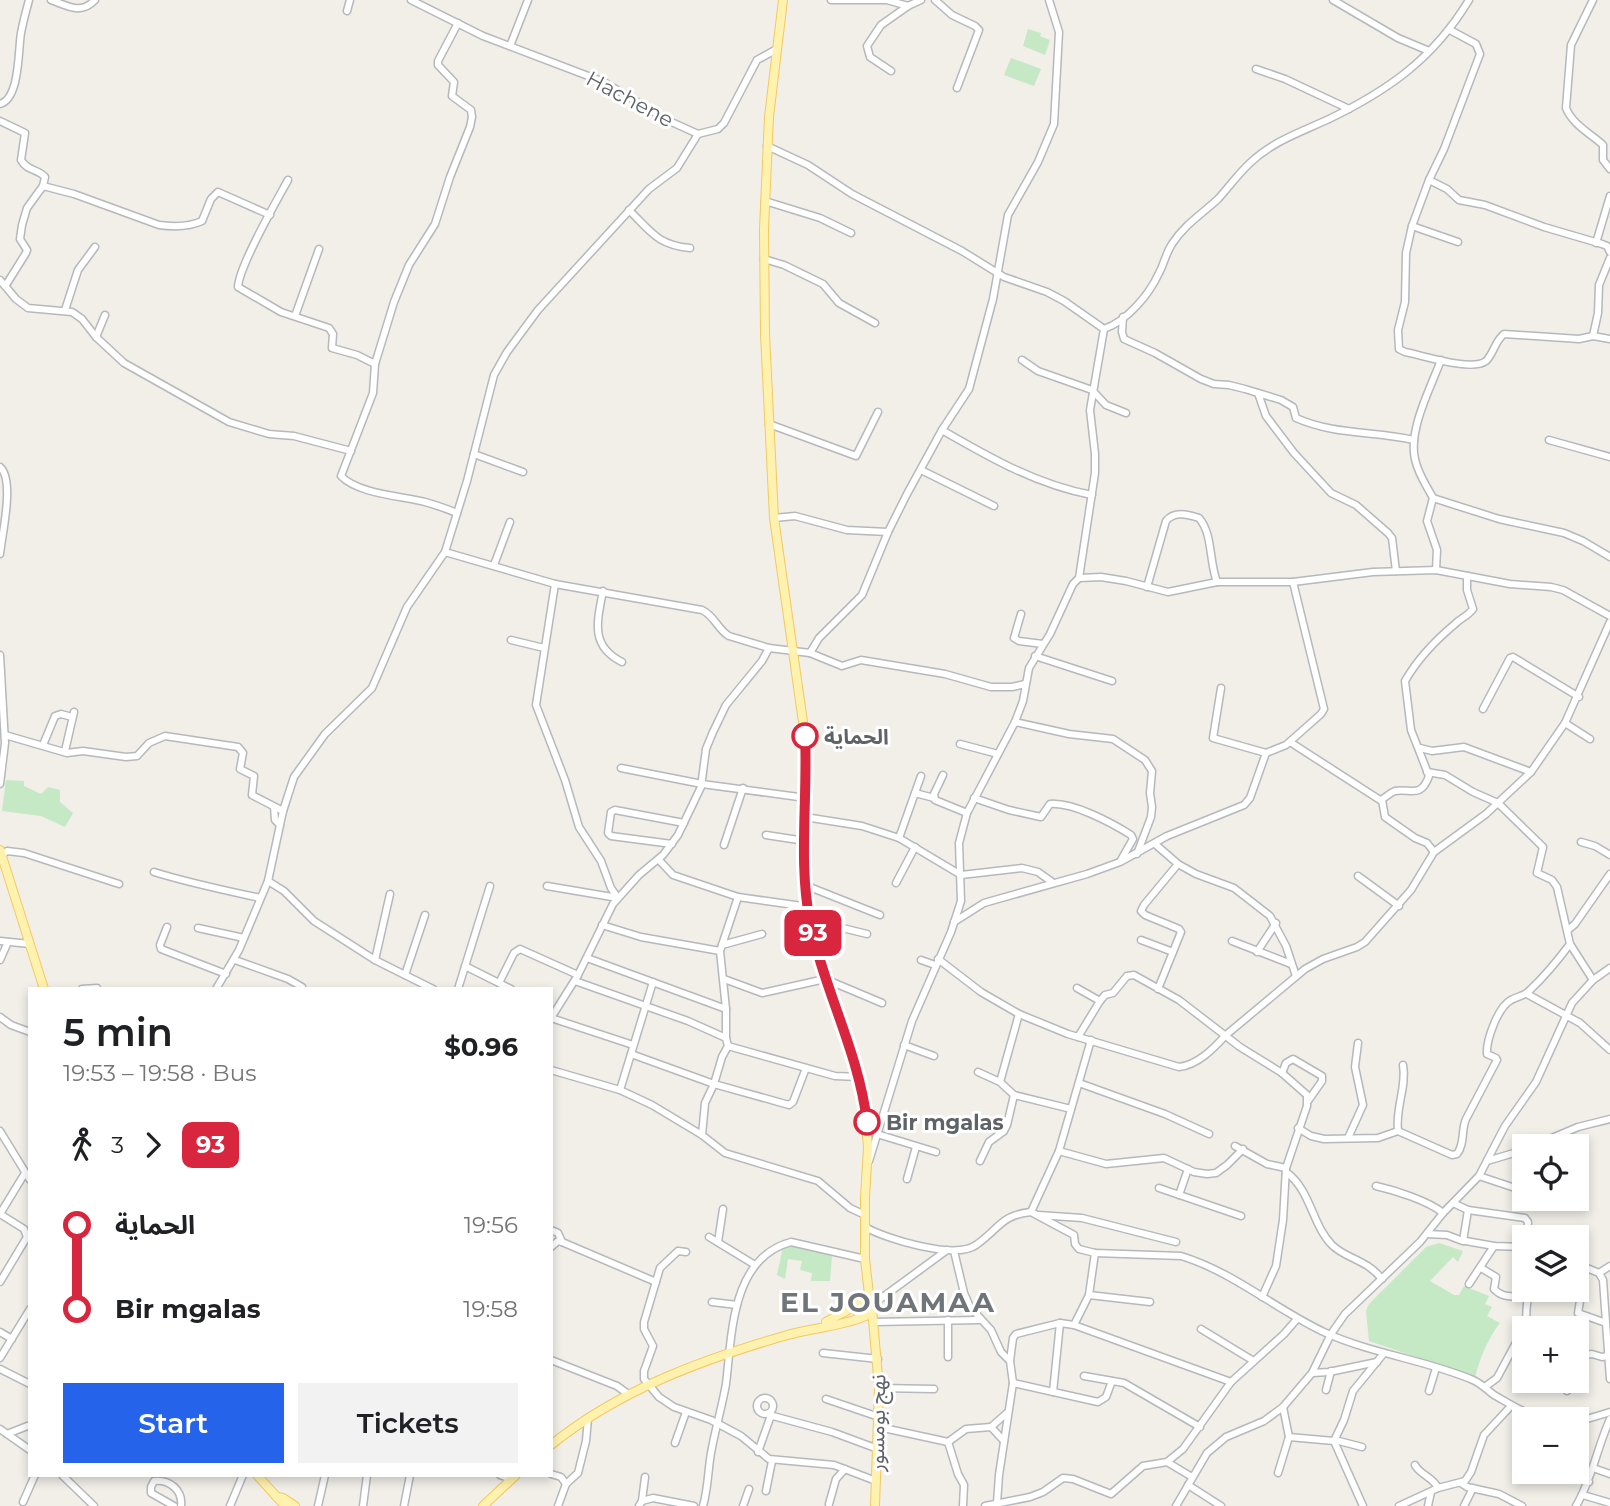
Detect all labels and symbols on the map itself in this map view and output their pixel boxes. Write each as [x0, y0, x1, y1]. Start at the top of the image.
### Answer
street label: Hachene [582, 66, 678, 132]
marker: الحماية [792, 723, 818, 749]
place label: الحماية [824, 724, 889, 749]
line badge: 93 [782, 910, 844, 956]
marker: Bir mgalas [854, 1109, 880, 1135]
place label: Bir mgalas [886, 1110, 1004, 1135]
district label: EL JOUAMAA [780, 1285, 996, 1319]
street label: نهج بومسور [864, 1374, 893, 1473]

